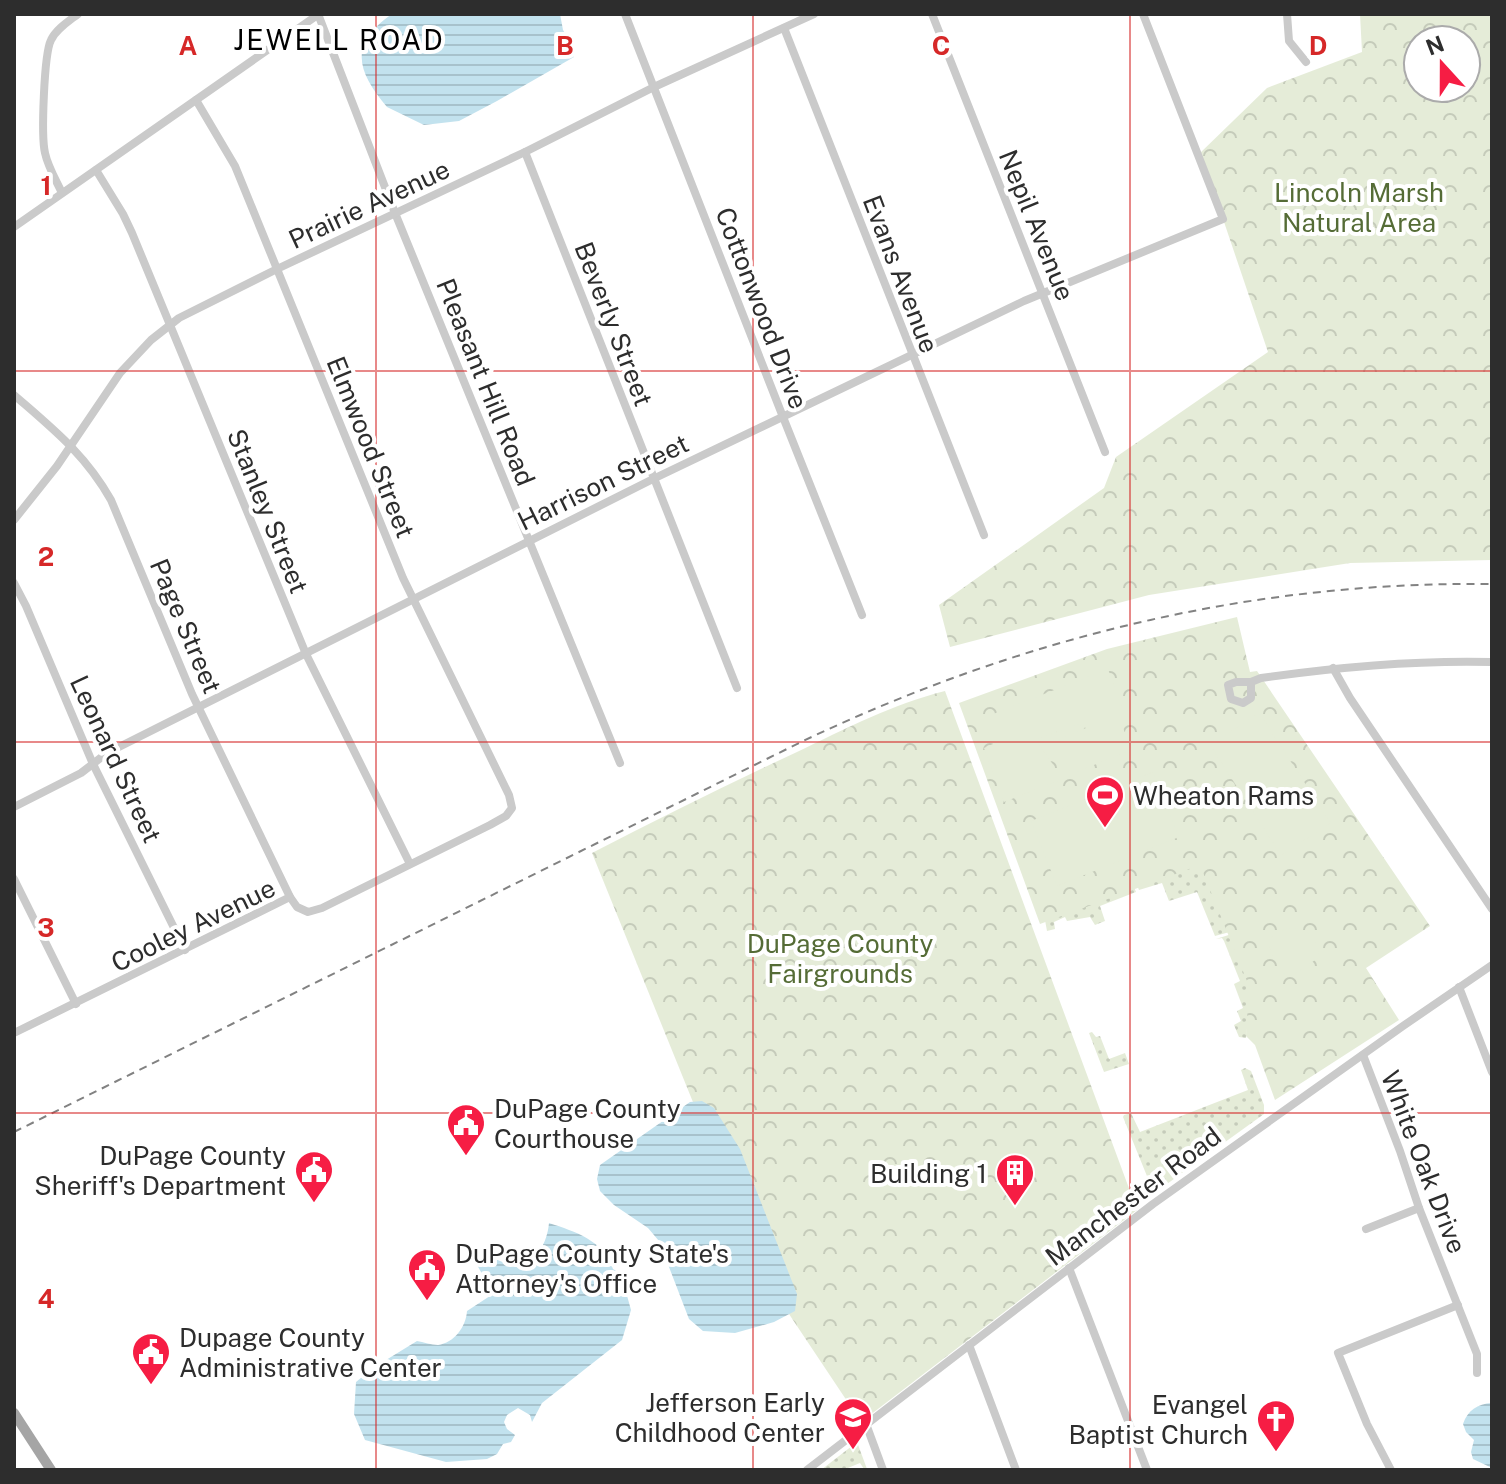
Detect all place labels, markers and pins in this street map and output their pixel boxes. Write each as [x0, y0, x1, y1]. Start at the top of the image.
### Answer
sports icon: Wheaton Rams [1084, 774, 1126, 829]
place label: Wheaton Rams [1133, 780, 1314, 811]
place label: DuPage County Courthouse [494, 1093, 681, 1154]
public building icon: DuPage County Courthouse [445, 1102, 487, 1157]
place label: DuPage County Sheriff's Department [34, 1140, 286, 1201]
public building icon: DuPage County Sheriff's Department [293, 1149, 335, 1204]
building icon: Building 1 [994, 1152, 1036, 1207]
place label: Building 1 [870, 1158, 987, 1189]
place label: DuPage County State's Attorney's Office [455, 1238, 729, 1299]
public building icon: DuPage County State's Attorney's Office [406, 1247, 448, 1302]
place label: Dupage County Administrative Center [179, 1322, 442, 1383]
public building icon: Dupage County Administrative Center [130, 1331, 172, 1386]
place label: Jefferson Early Childhood Center [615, 1387, 825, 1448]
place label: Evangel Baptist Church [1068, 1389, 1248, 1450]
school or university icon: Jefferson Early Childhood Center [832, 1396, 874, 1451]
church icon: Evangel Baptist Church [1255, 1398, 1297, 1453]

